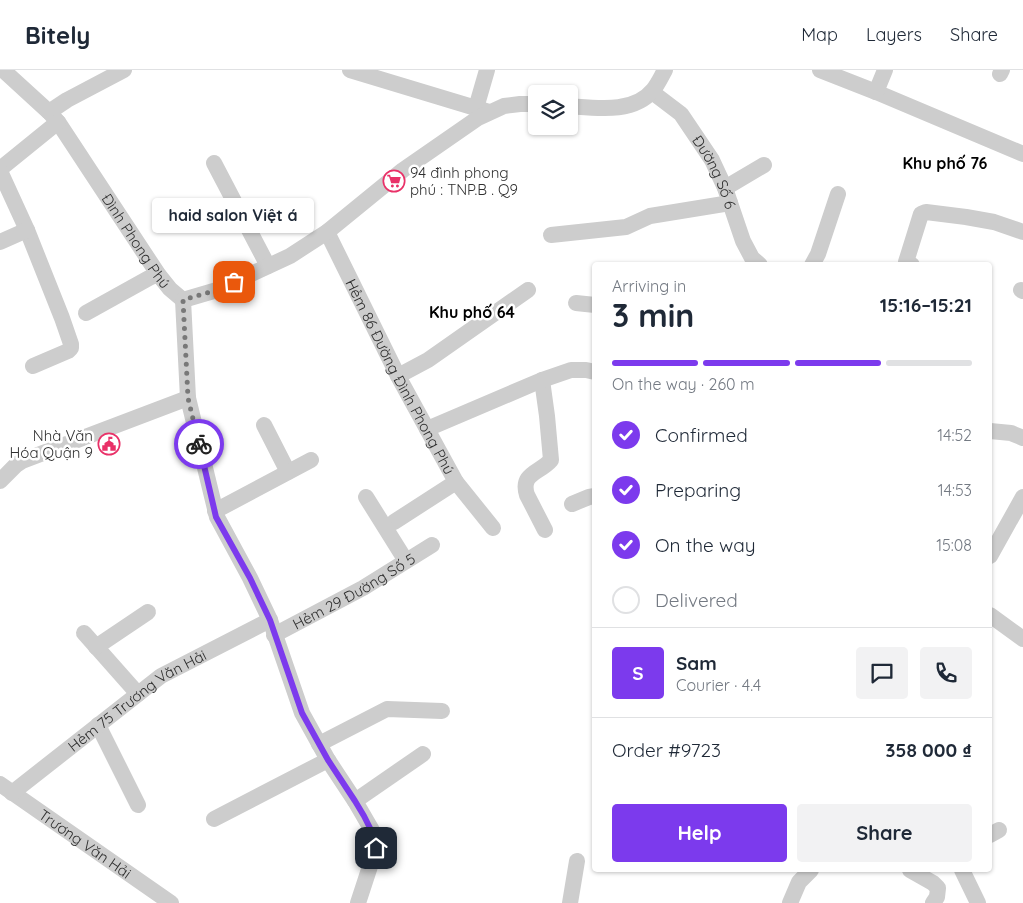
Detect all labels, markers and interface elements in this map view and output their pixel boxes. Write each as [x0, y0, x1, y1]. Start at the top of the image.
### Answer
text: Bitely [25, 20, 90, 50]
text: Map [801, 23, 838, 46]
text: Layers [866, 23, 922, 46]
text: Share [950, 23, 998, 46]
map controls [528, 85, 578, 135]
button: layers [528, 85, 578, 135]
street label: Đường Số 6 [688, 131, 741, 211]
district label: Khu phố 76 [903, 153, 988, 173]
place label: 94 đình phong phú : TNP.B . Q9 [410, 163, 518, 199]
supermarket icon: 94 đình phong phú : TNP.B . Q9 [382, 169, 406, 193]
street label: Đình Phong Phú [98, 190, 175, 292]
callout: haid salon Việt á [153, 197, 315, 232]
text: haid salon Việt á [169, 205, 297, 225]
pin [213, 261, 255, 303]
icon: bag [220, 268, 248, 296]
street label: Hẻm 86 Đường Đình Phong Phú [342, 275, 459, 477]
text: Arriving in [612, 276, 686, 296]
text: 15:16–15:21 [880, 293, 972, 317]
text: 3 min [612, 295, 694, 335]
district label: Khu phố 64 [429, 302, 516, 322]
text: On the way · 260 m [612, 374, 754, 394]
courier [174, 419, 224, 469]
icon: check [612, 421, 640, 449]
text: Confirmed [655, 423, 748, 447]
text: 14:52 [937, 425, 972, 445]
place label: Nhà Văn Hóa Quận 9 [10, 426, 93, 462]
icon: bike [185, 430, 213, 458]
public building icon: Nhà Văn Hóa Quận 9 [97, 432, 121, 456]
icon: check [612, 476, 640, 504]
text: Preparing [655, 478, 741, 502]
text: 14:53 [938, 480, 972, 500]
icon: check [612, 531, 640, 559]
text: On the way [655, 533, 756, 557]
text: 15:08 [936, 535, 972, 555]
street label: Hẻm 29 Đường Số 5 [289, 548, 419, 633]
text: Delivered [655, 588, 738, 612]
street label: Hẻm 75 Trương Văn Hải [64, 645, 209, 755]
button: chat [856, 647, 908, 699]
button: phone [920, 647, 972, 699]
text: Sam [676, 651, 717, 675]
text: S [632, 661, 644, 685]
text: Courier · 4.4 [676, 675, 761, 695]
text: Order #9723 [612, 738, 721, 762]
text: 358 000 ₫ [885, 738, 972, 762]
button: Help [612, 804, 787, 862]
button: Share [797, 804, 972, 862]
street label: Trương Văn Hải [35, 805, 135, 882]
pin [355, 827, 397, 869]
icon: home [362, 834, 390, 862]

